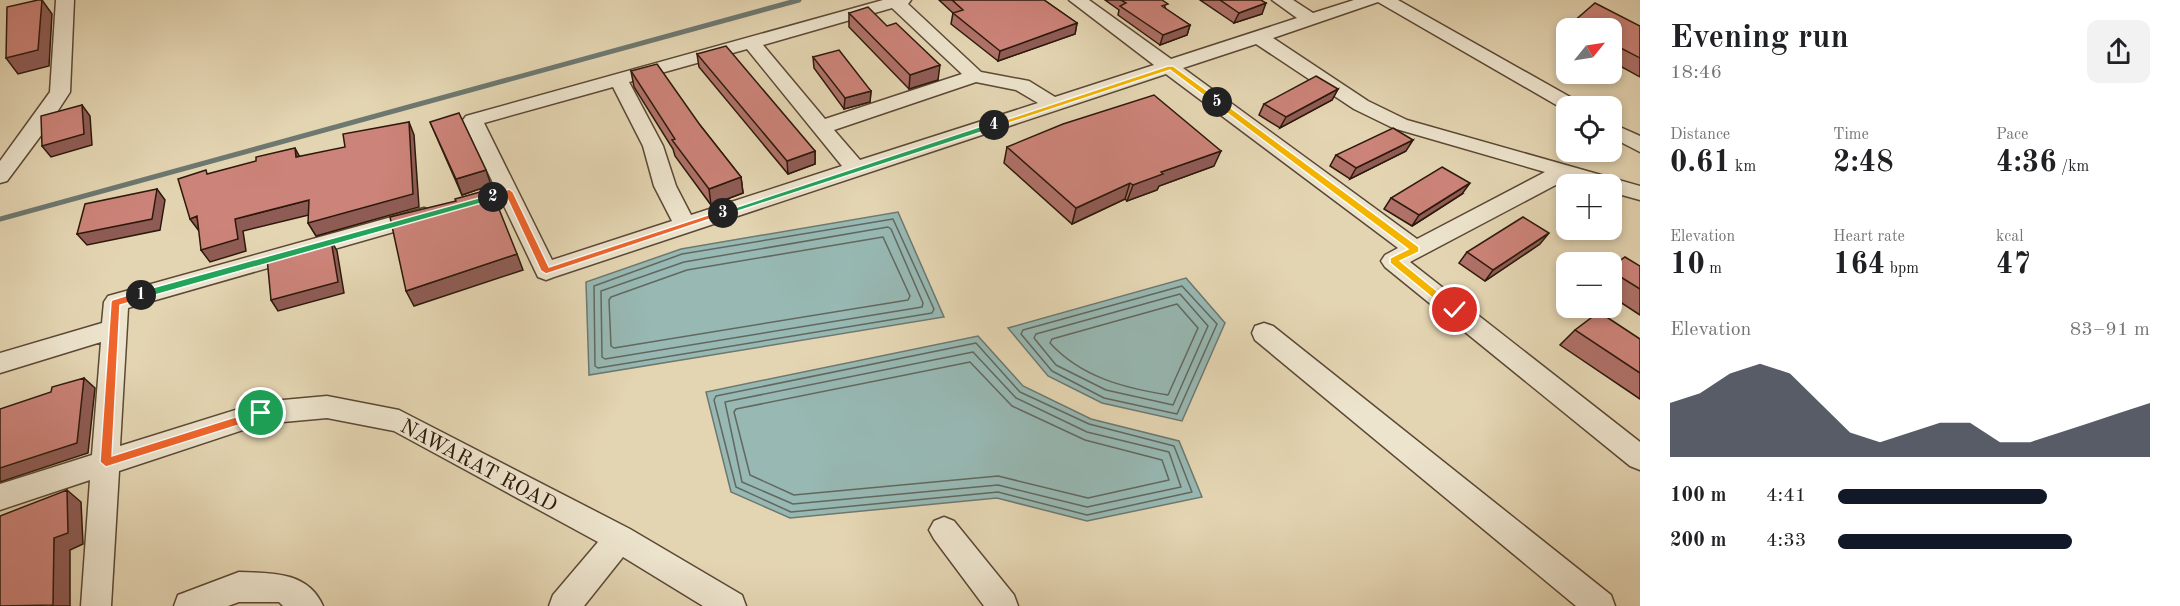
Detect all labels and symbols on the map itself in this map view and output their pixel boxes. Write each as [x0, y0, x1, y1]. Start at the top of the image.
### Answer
north arrow [1556, 18, 1622, 84]
pin: 5 [1202, 87, 1232, 117]
pin: 4 [979, 110, 1009, 140]
pin: 2 [478, 182, 508, 212]
pin: 3 [708, 198, 738, 228]
pin: 1 [126, 280, 156, 310]
pin [1429, 284, 1480, 335]
pin [235, 387, 286, 438]
street label: NAWARAT ROAD [396, 416, 560, 517]

